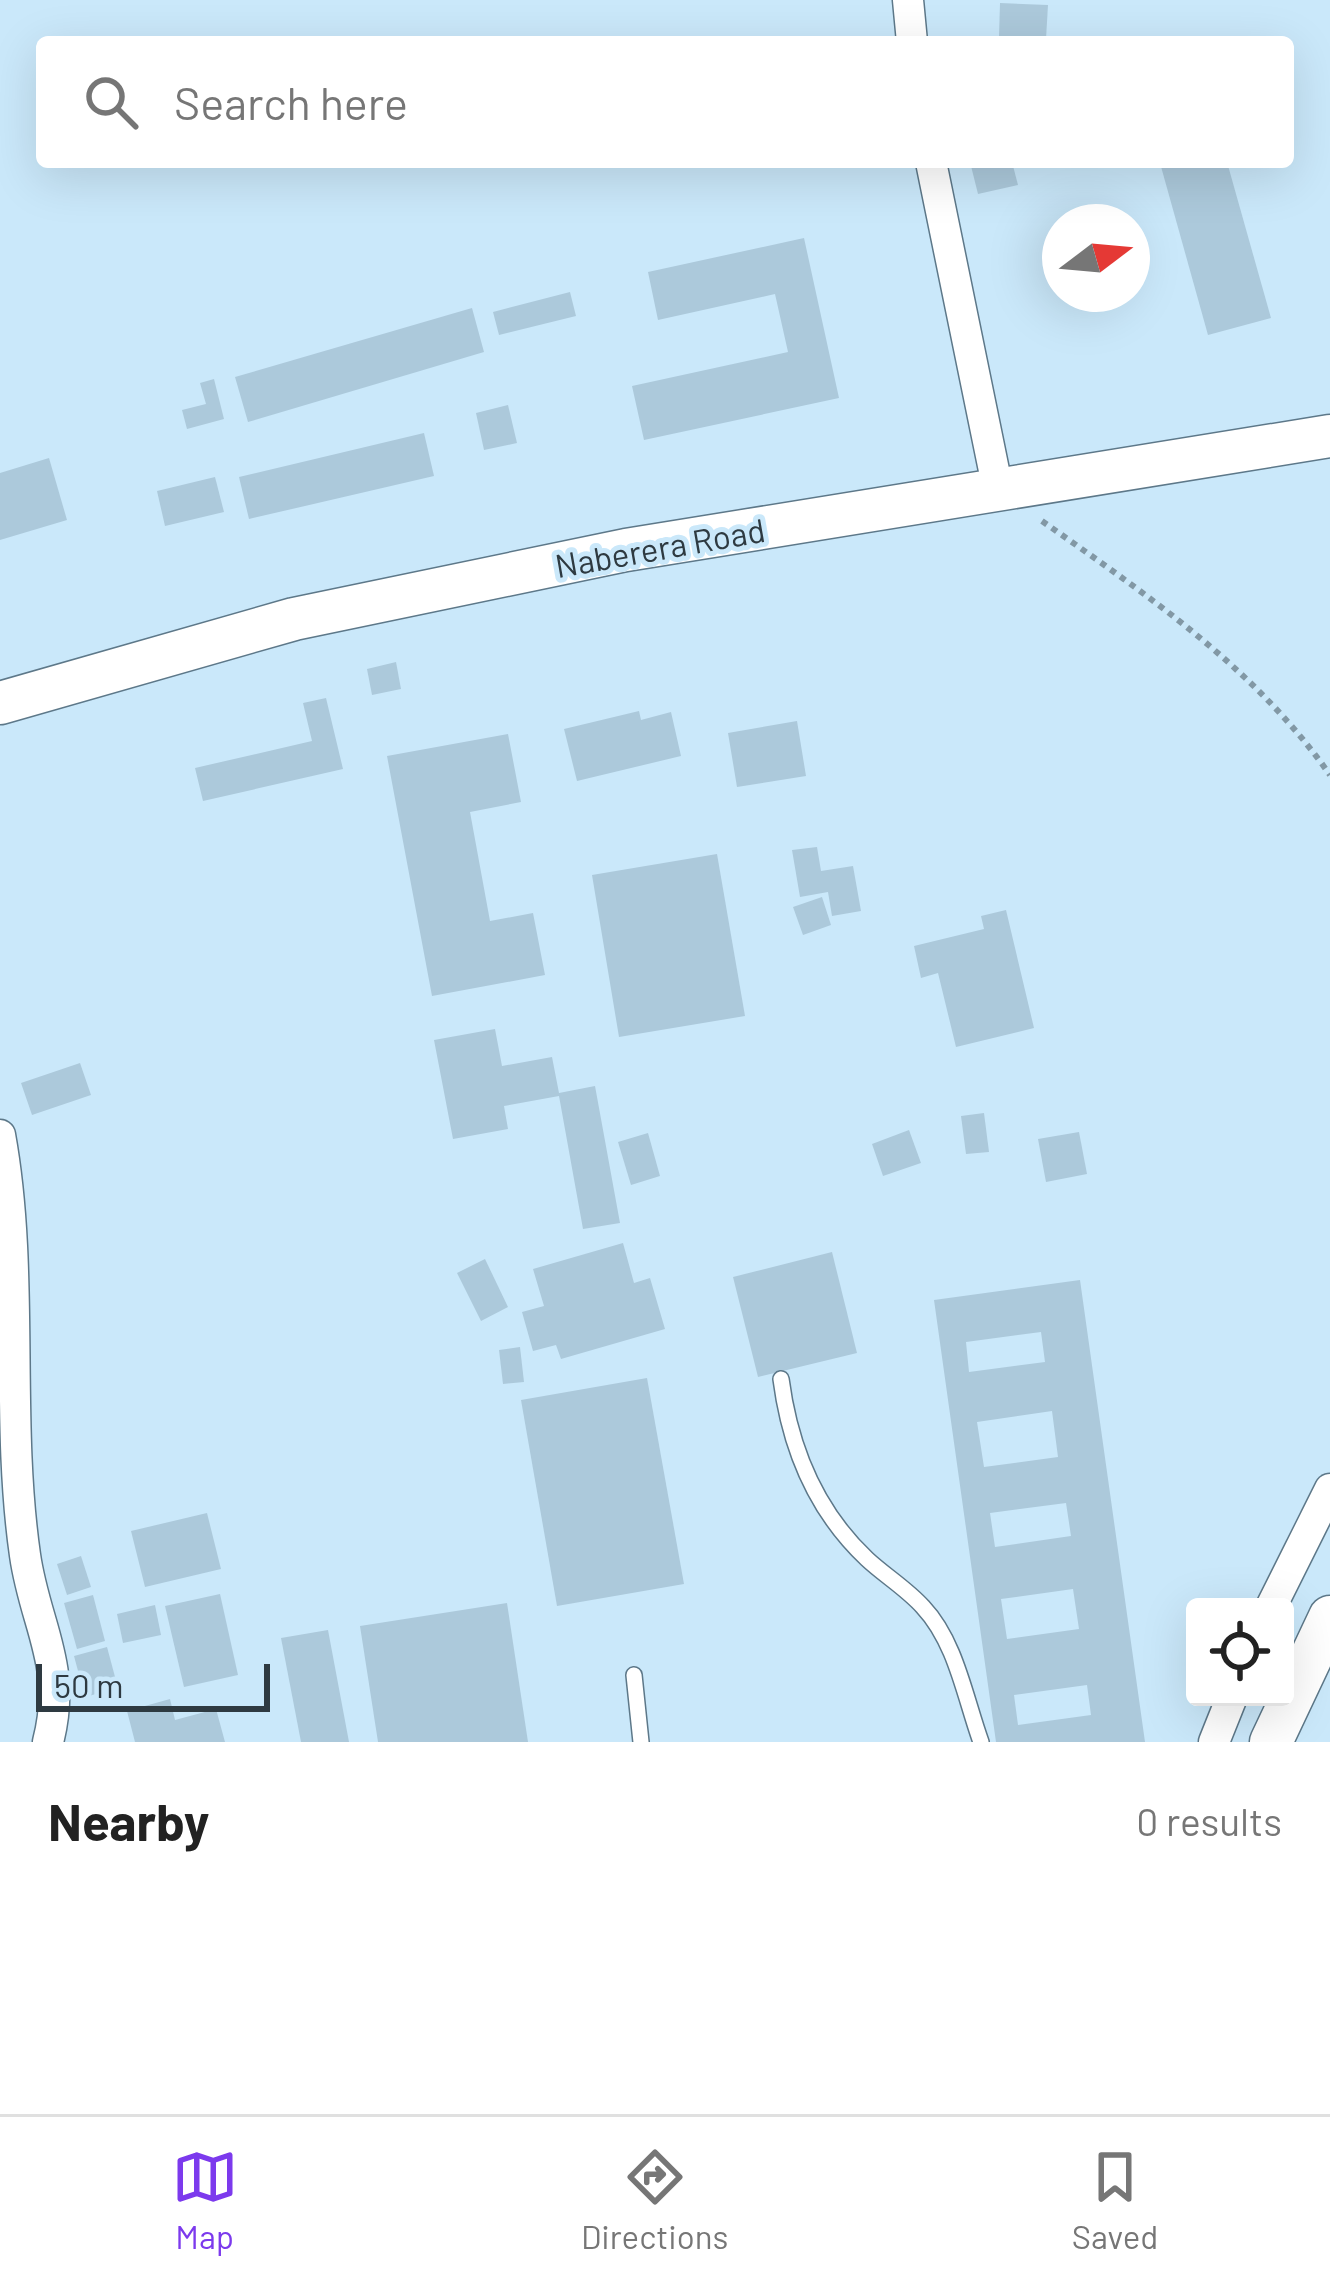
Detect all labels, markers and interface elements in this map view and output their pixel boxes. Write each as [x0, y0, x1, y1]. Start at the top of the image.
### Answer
search box [36, 36, 1294, 168]
icon: search [78, 69, 144, 135]
text: Search here [174, 75, 408, 129]
north arrow [1042, 204, 1150, 312]
street label: Naberera Road [552, 509, 768, 585]
map controls [1186, 1598, 1294, 1706]
button: locate [1186, 1598, 1294, 1706]
scale bar [36, 1658, 270, 1711]
text: 50 m [54, 1665, 124, 1705]
text: Nearby [48, 1790, 209, 1851]
text: 0 results [1136, 1797, 1282, 1844]
tab: Map [172, 2144, 238, 2256]
tab: Directions [581, 2144, 728, 2256]
tab: Saved [1072, 2144, 1158, 2256]

